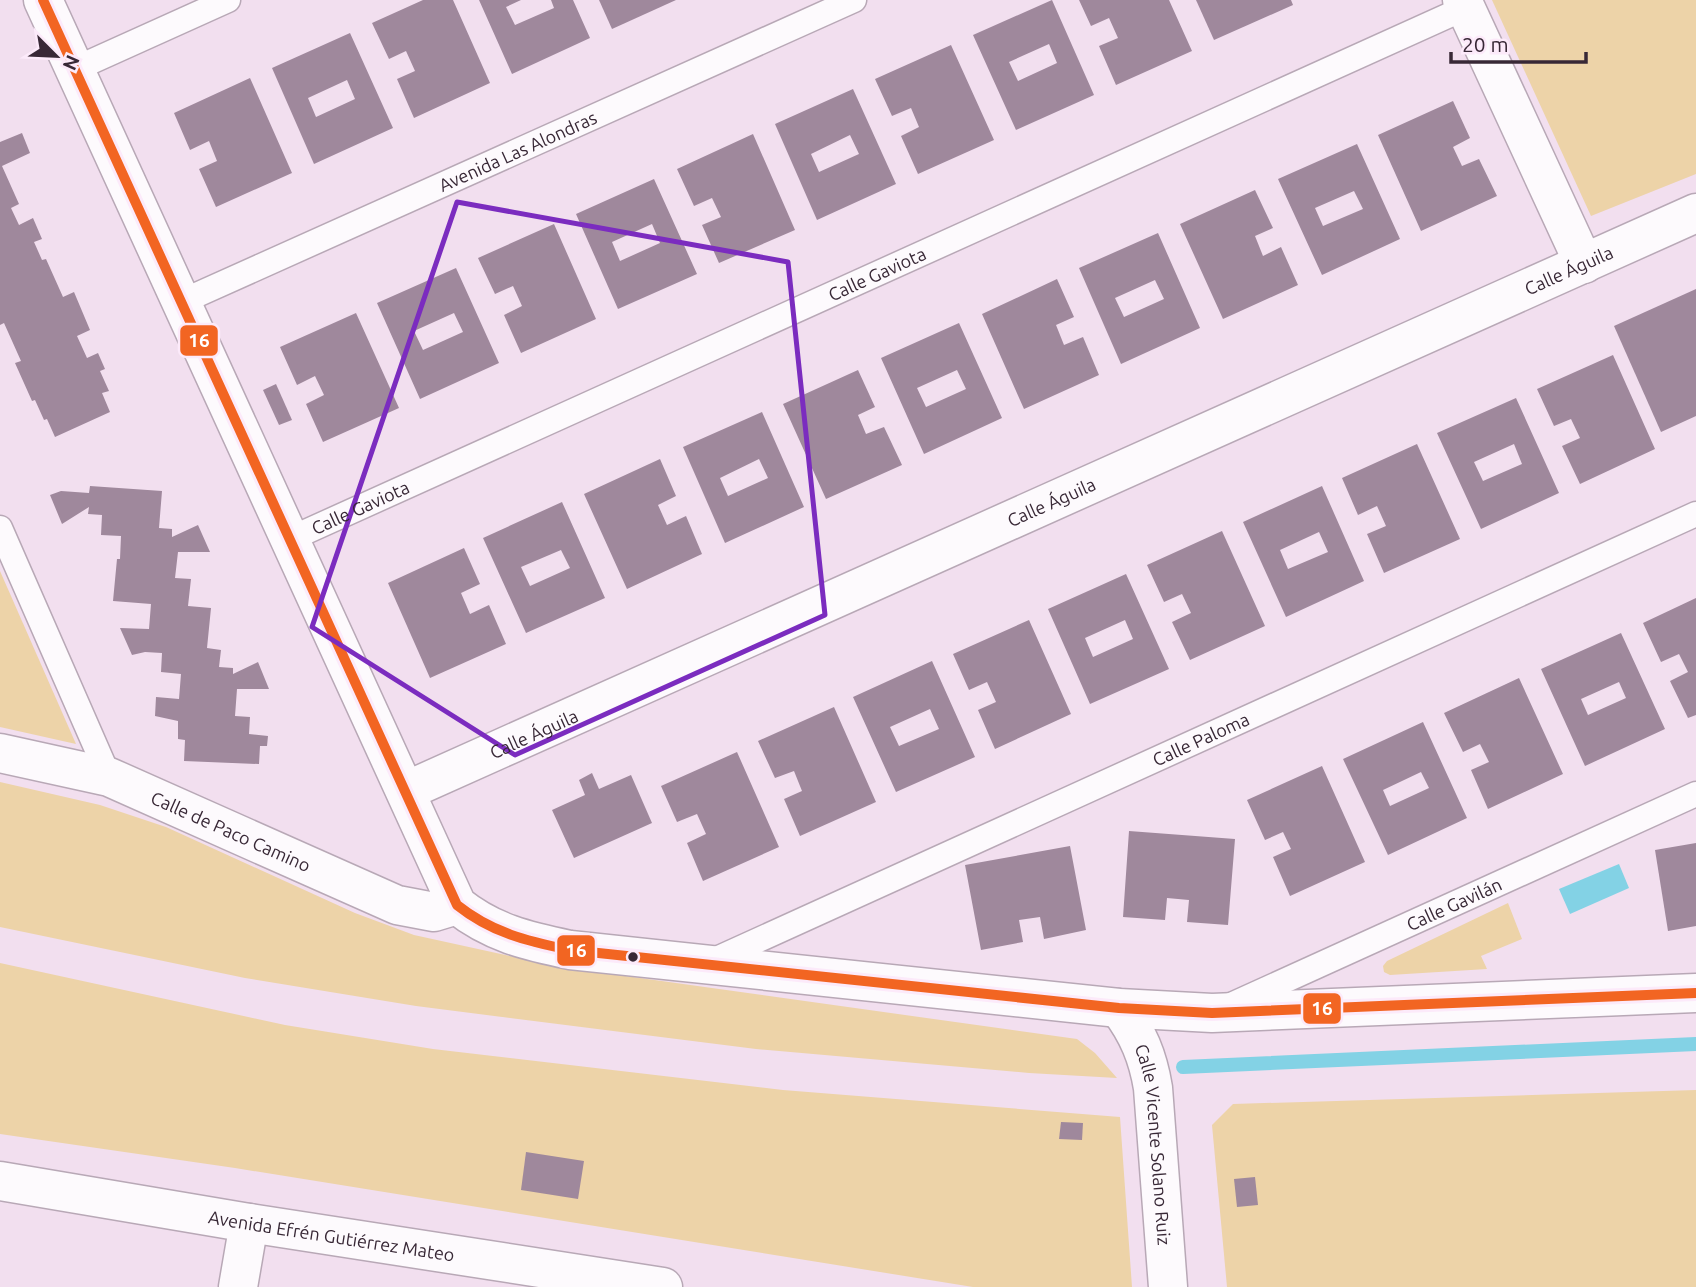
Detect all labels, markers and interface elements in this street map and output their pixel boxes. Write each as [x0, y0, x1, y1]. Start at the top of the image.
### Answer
north arrow [21, 21, 91, 91]
scale bar [1451, 21, 1586, 65]
text: 20 m [1462, 32, 1509, 56]
text: N [59, 52, 84, 74]
street label: Avenida Las Alondras [436, 107, 600, 195]
street label: Calle Águila [1521, 242, 1616, 299]
street label: Calle Gaviota [825, 243, 929, 305]
line badge: 16 [179, 324, 219, 357]
text: 16 [188, 329, 210, 351]
street label: Calle Águila [1004, 473, 1098, 530]
street label: Calle Gaviota [308, 477, 412, 538]
street label: Calle Águila [487, 705, 581, 762]
street label: Calle Paloma [1149, 708, 1252, 770]
street label: Calle de Paco Camino [148, 787, 314, 875]
street label: Calle Gavilán [1403, 874, 1505, 934]
line badge: 16 [556, 934, 596, 967]
text: 16 [565, 939, 587, 961]
unlabelled marker [626, 950, 640, 964]
line badge: 16 [1302, 992, 1342, 1025]
text: 16 [1311, 997, 1333, 1019]
street label: Calle Vicente Solano Ruiz [1131, 1041, 1175, 1246]
street label: Avenida Efrén Gutiérrez Mateo [207, 1206, 456, 1265]

